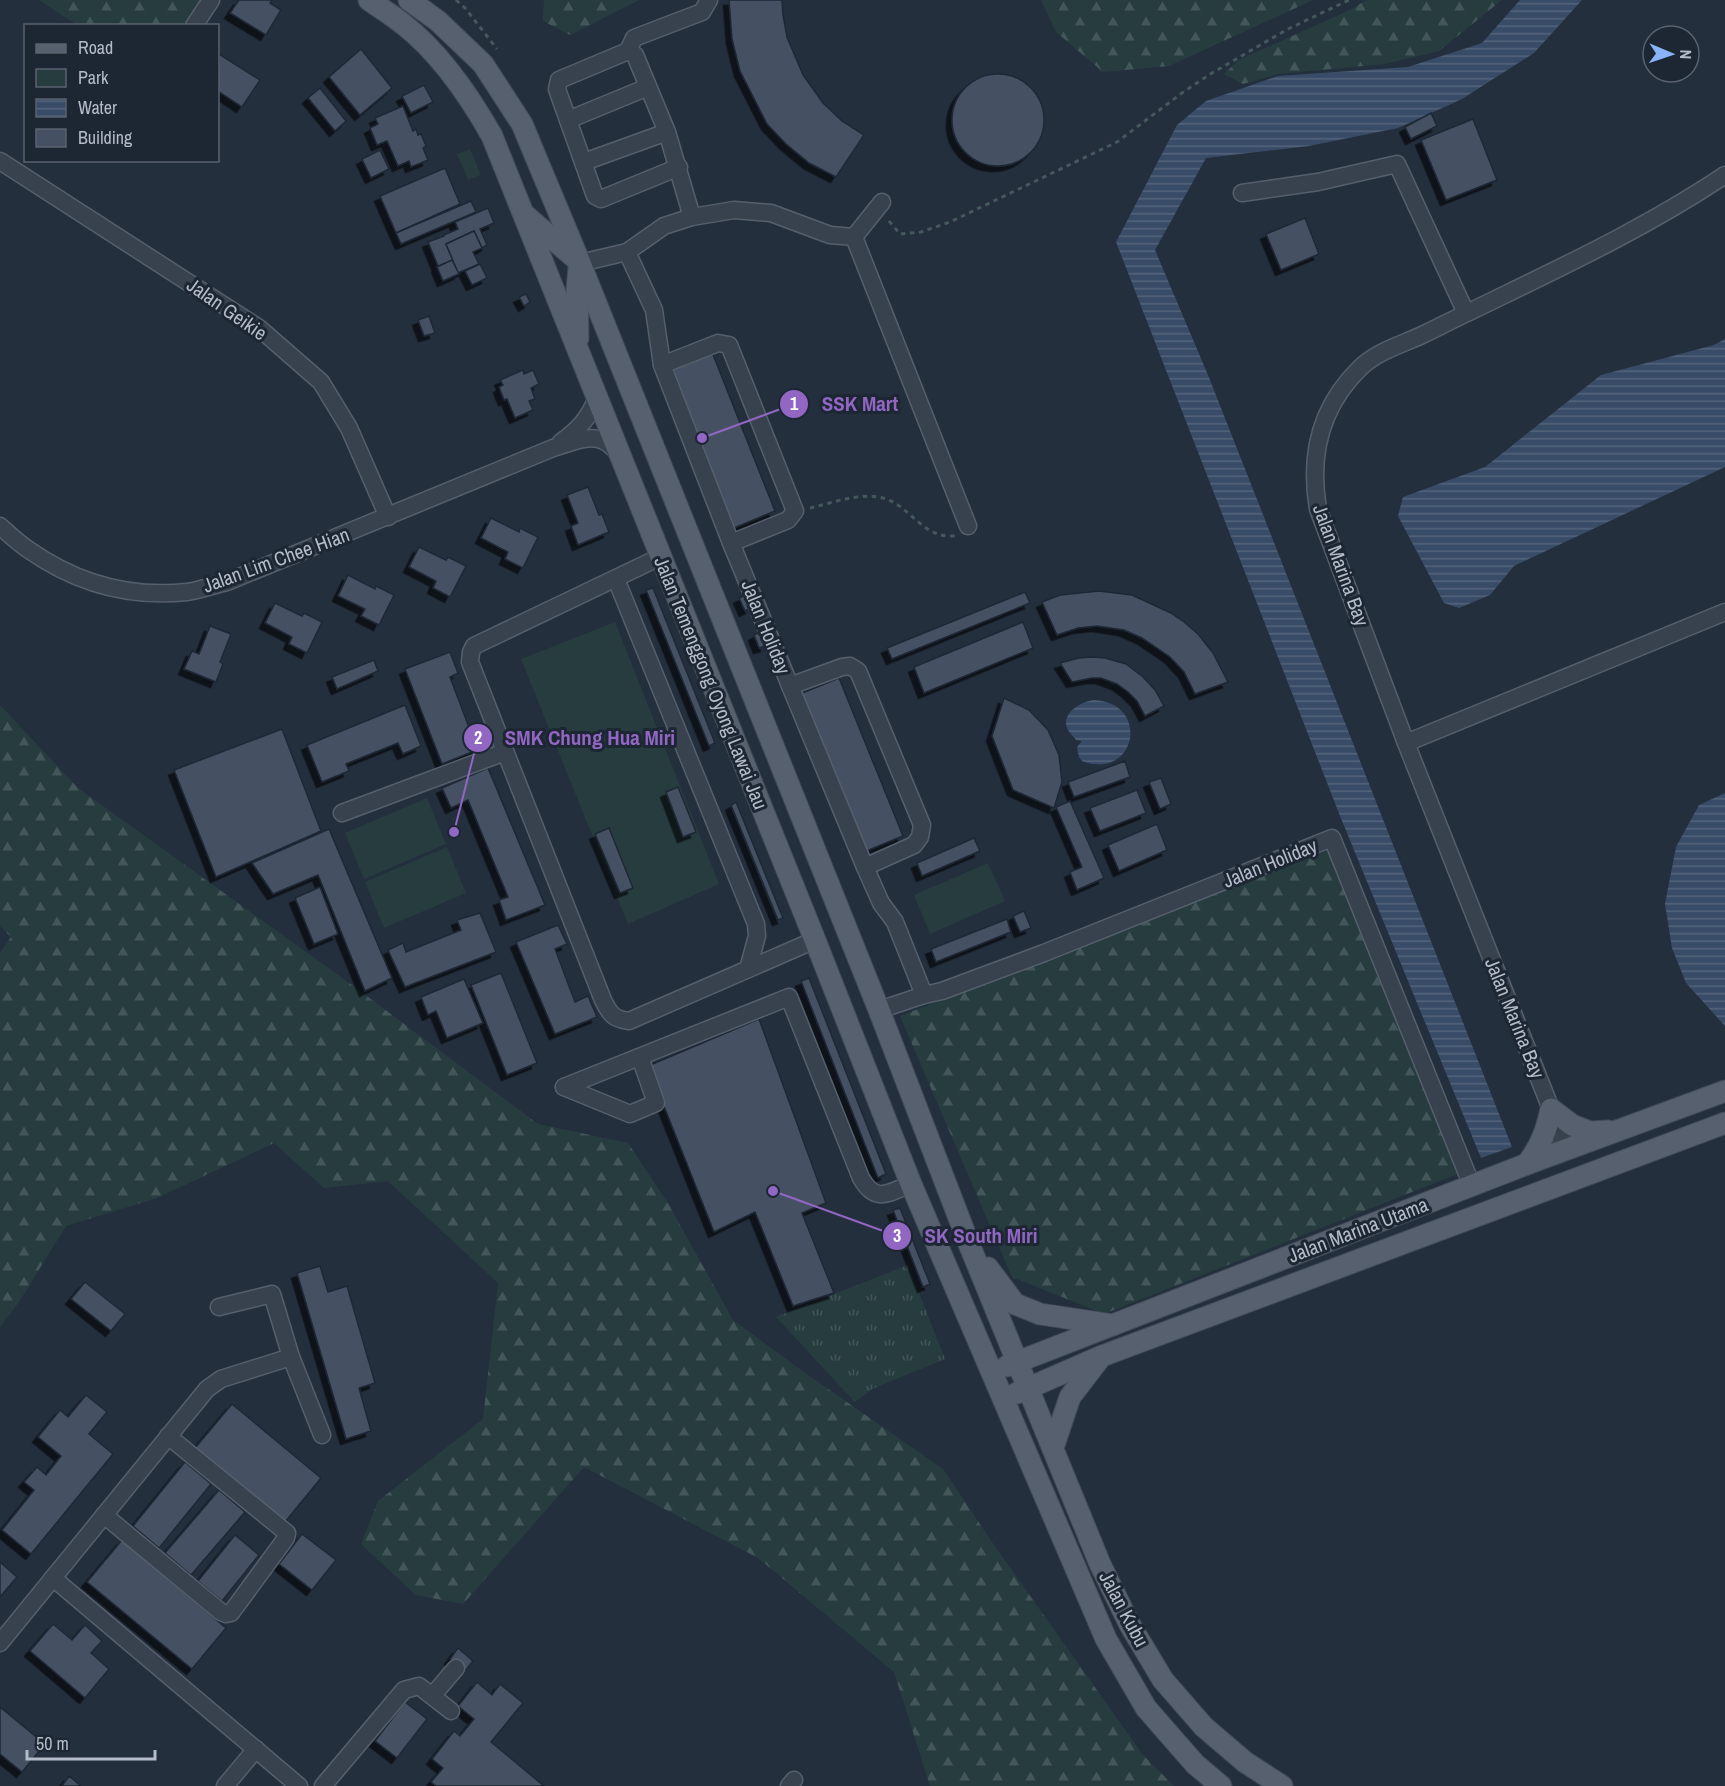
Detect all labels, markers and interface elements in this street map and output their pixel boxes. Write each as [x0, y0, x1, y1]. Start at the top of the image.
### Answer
legend [24, 24, 219, 162]
north arrow [1641, 24, 1701, 84]
text: Road [78, 35, 113, 60]
text: N [1675, 49, 1697, 60]
text: Park [78, 65, 109, 90]
text: Water [78, 95, 117, 120]
text: Building [78, 125, 133, 150]
street label: Jalan Geikie [182, 271, 273, 346]
callout: SSK Mart [779, 384, 910, 423]
text: SSK Mart [822, 389, 899, 418]
text: 1 [790, 391, 799, 416]
street label: Jalan Marina Bay [1307, 500, 1376, 630]
street label: Jalan Lim Chee Hian [199, 520, 353, 599]
street label: Jalan Temenggong Oyong Lawai Jau [648, 552, 775, 813]
street label: Jalan Holiday [735, 576, 798, 679]
callout: SMK Chung Hua Miri [463, 718, 687, 757]
text: SMK Chung Hua Miri [505, 723, 675, 752]
text: 2 [474, 725, 482, 750]
street label: Jalan Holiday [1219, 831, 1322, 894]
street label: Jalan Marina Bay [1479, 954, 1552, 1083]
street label: Jalan Marina Utama [1284, 1190, 1432, 1269]
callout: SK South Miri [882, 1216, 1049, 1255]
text: SK South Miri [925, 1221, 1037, 1250]
text: 3 [893, 1223, 901, 1248]
street label: Jalan Kubu [1093, 1566, 1156, 1651]
scale bar [27, 1723, 154, 1761]
text: 50 m [36, 1731, 69, 1756]

